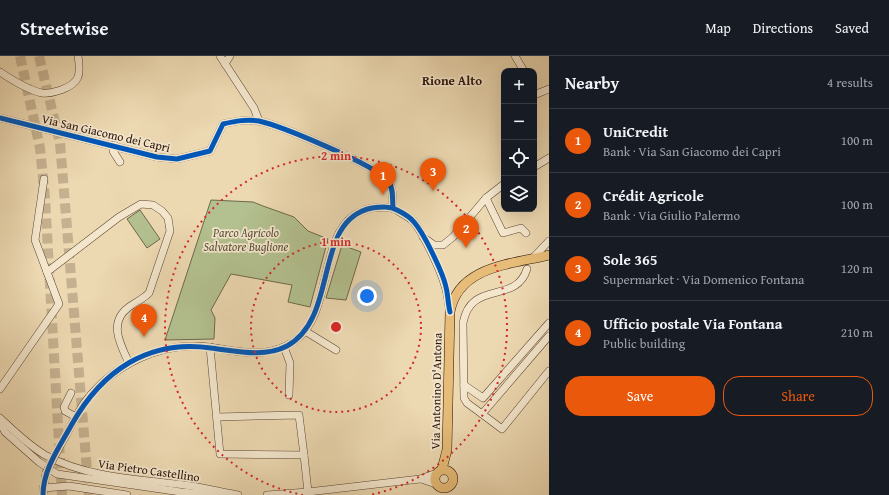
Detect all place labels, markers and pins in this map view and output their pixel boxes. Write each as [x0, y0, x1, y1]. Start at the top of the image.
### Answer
pin: 3 [420, 158, 446, 191]
pin: 1 [370, 162, 396, 195]
pin: 2 [453, 215, 479, 248]
pin: 4 [131, 304, 157, 337]
centre of rings [329, 320, 343, 334]

